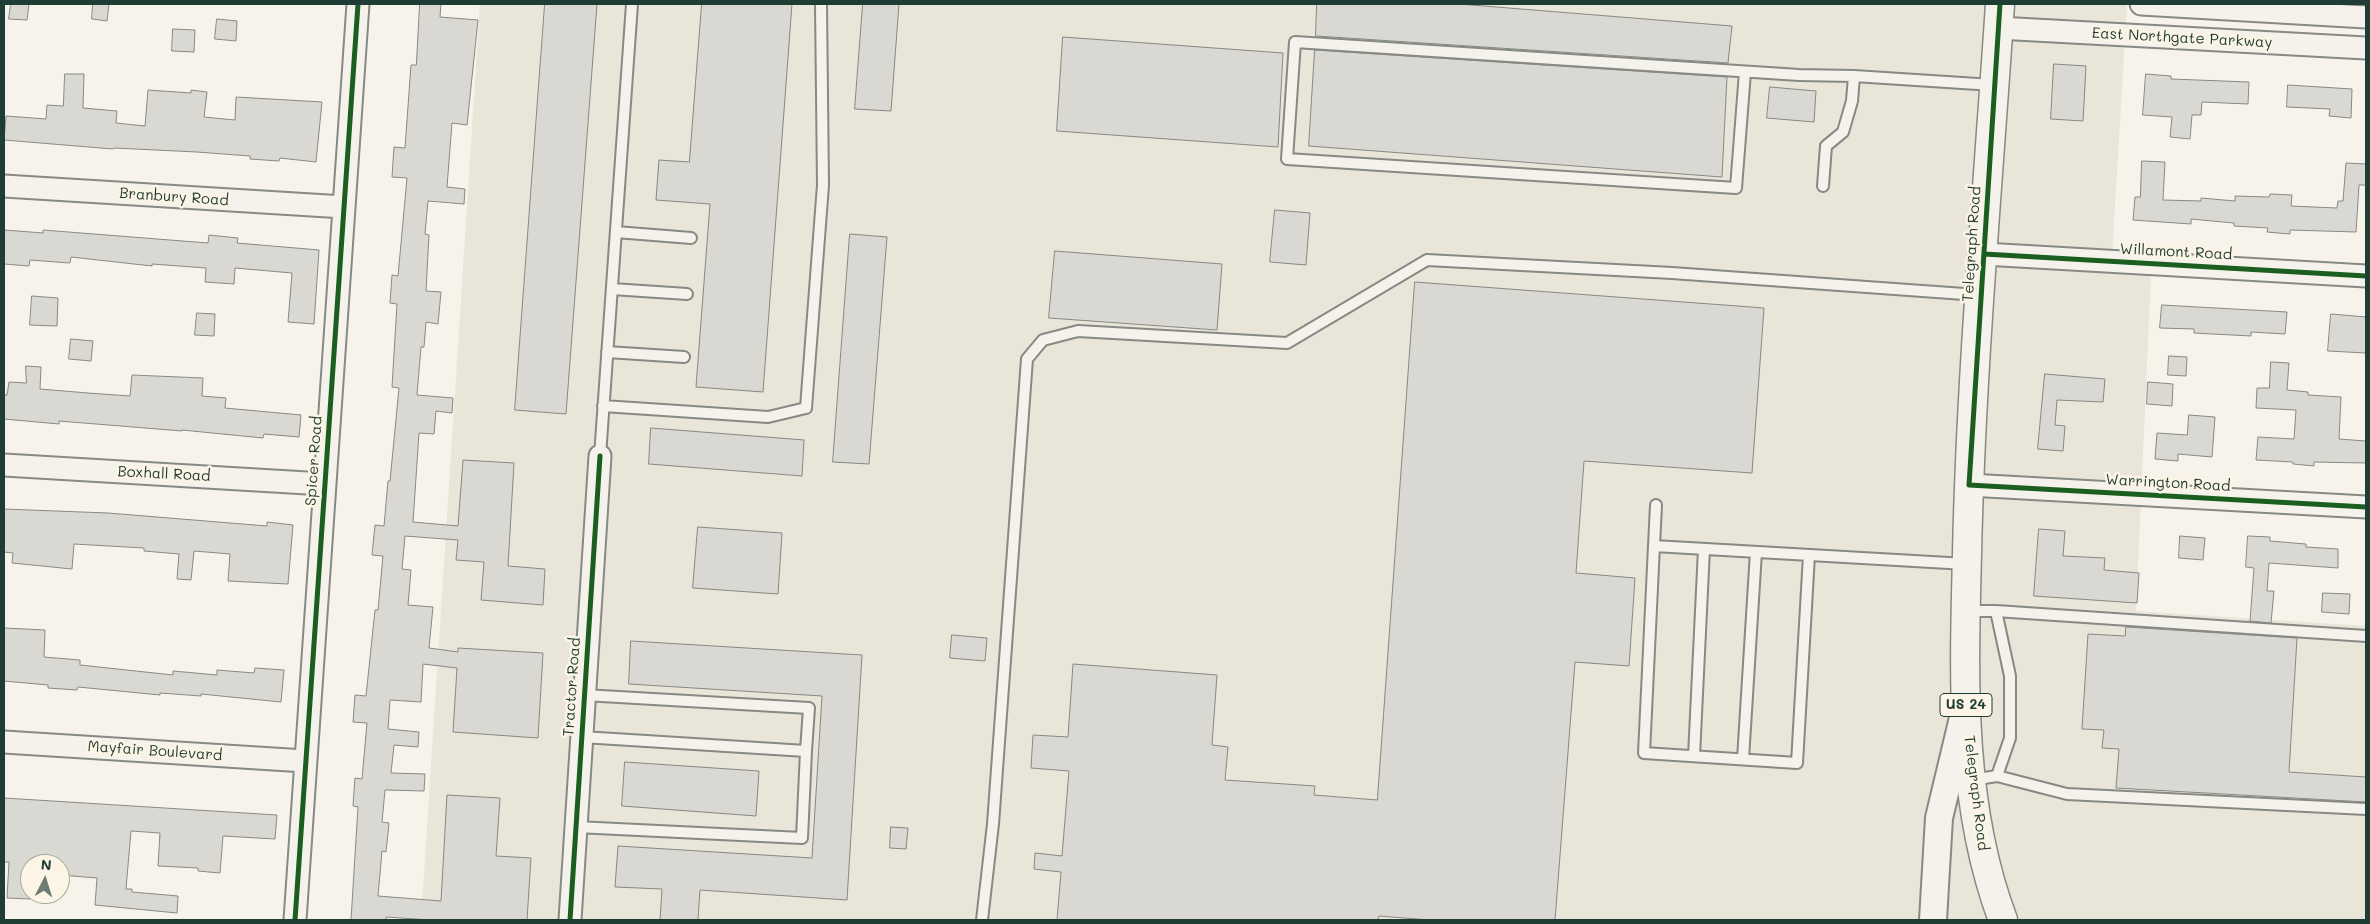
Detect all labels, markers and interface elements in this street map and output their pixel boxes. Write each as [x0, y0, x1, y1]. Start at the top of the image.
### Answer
street label: East Northgate Parkway [2091, 24, 2273, 52]
street label: Branbury Road [119, 184, 229, 210]
street label: Telegraph Road [1959, 185, 1985, 303]
street label: Willamont Road [2119, 240, 2233, 264]
street label: Spicer Road [302, 415, 326, 507]
street label: Boxhall Road [117, 463, 211, 485]
street label: Warrington Road [2105, 471, 2231, 495]
street label: Tractor Road [560, 637, 584, 737]
road number: US 24 [1940, 694, 1992, 716]
street label: Telegraph Road [1960, 734, 1992, 852]
street label: Mayfair Boulevard [87, 737, 223, 765]
north arrow [20, 854, 70, 904]
text: N [40, 855, 52, 874]

